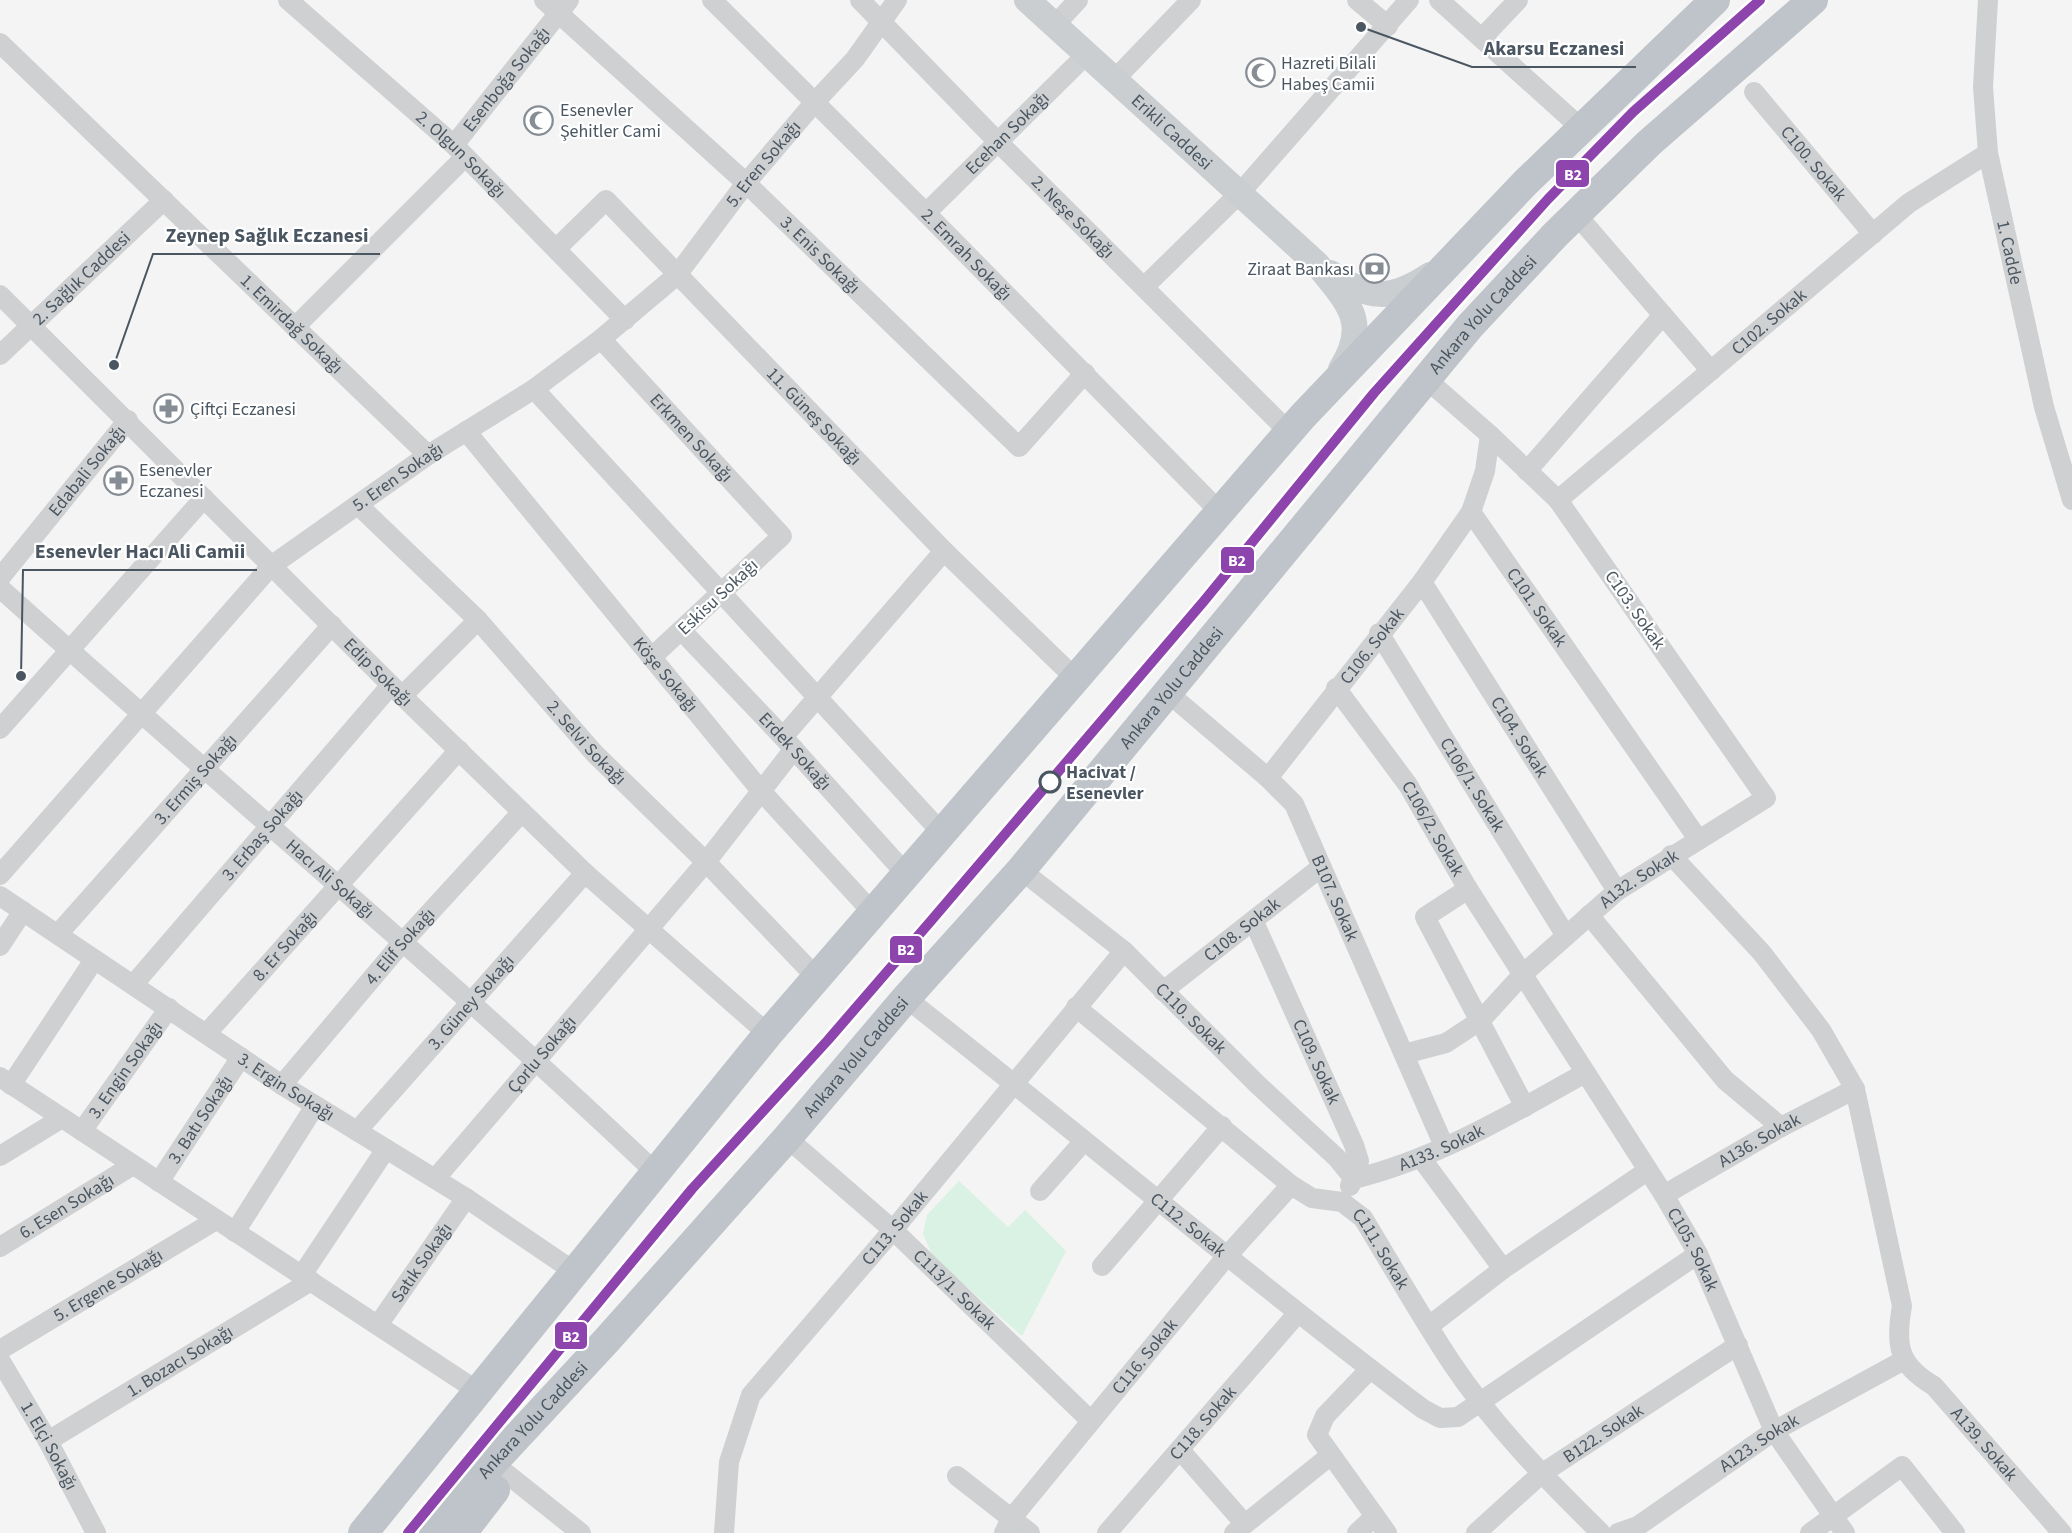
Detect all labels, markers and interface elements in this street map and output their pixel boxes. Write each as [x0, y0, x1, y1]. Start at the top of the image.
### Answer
street label: Esenboğa Sokağı [457, 21, 556, 137]
callout: Akarsu Eczanesi [1472, 29, 1636, 67]
text: Akarsu Eczanesi [1483, 35, 1624, 63]
place label: Hazreti Bilali Habeş Camii [1281, 51, 1376, 97]
mosque icon: Hazreti Bilali Habeş Camii [1244, 57, 1276, 89]
street label: Ecehan Sokağı [959, 86, 1055, 180]
street label: Erikli Caddesi [1126, 88, 1218, 176]
place label: Esenevler Şehitler Cami [560, 98, 661, 144]
mosque icon: Esenevler Şehitler Cami [523, 104, 555, 136]
street label: 2. Olgun Sokağı [411, 105, 512, 204]
street label: 5. Eren Sokağı [720, 115, 807, 212]
street label: C100. Sokak [1775, 120, 1853, 206]
line badge: B2 [1555, 159, 1590, 188]
text: B2 [1564, 164, 1582, 186]
street label: 2. Neşe Sokağı [1026, 170, 1120, 264]
street label: 2. Emrah Sokağı [916, 203, 1018, 306]
street label: 3. Enis Sokağı [775, 210, 866, 300]
callout: Zeynep Sağlık Eczanesi [153, 216, 380, 254]
street label: 1. Cadde [1991, 218, 2029, 287]
text: Zeynep Sağlık Eczanesi [166, 222, 368, 250]
street label: 2. Sağlık Caddesi [27, 225, 136, 331]
street label: Ankara Yolu Caddesi [1423, 250, 1543, 379]
bank icon: Ziraat Bankası [1359, 253, 1391, 285]
place label: Ziraat Bankası [1247, 257, 1354, 282]
street label: 1. Emirdağ Sokağı [235, 268, 349, 380]
street label: C102. Sokak [1726, 283, 1812, 361]
street label: 11. Güneş Sokağı [761, 361, 867, 471]
street label: Erkmen Sokağı [644, 388, 739, 488]
pharmacy icon: Çiftçi Eczanesi [153, 393, 185, 425]
place label: Çiftçi Eczanesi [190, 397, 296, 422]
street label: Edabali Sokağı [42, 420, 131, 522]
street label: 5. Eren Sokağı [347, 436, 448, 517]
place label: Esenevler Eczanesi [139, 458, 213, 504]
pharmacy icon: Esenevler Eczanesi [102, 464, 134, 496]
callout: Esenevler Hacı Ali Camii [23, 532, 257, 570]
text: Esenevler Hacı Ali Camii [35, 538, 245, 566]
line badge: B2 [1220, 546, 1255, 574]
text: B2 [1228, 550, 1246, 572]
street label: Eskisu Sokağı [672, 553, 764, 641]
street label: C101. Sokak [1501, 563, 1573, 652]
street label: C103. Sokak [1599, 565, 1671, 655]
street label: C106. Sokak [1334, 602, 1410, 690]
street label: Ankara Yolu Caddesi [1113, 621, 1229, 754]
street label: Edip Sokağı [338, 632, 418, 712]
street label: Köşe Sokağı [627, 632, 704, 718]
street label: C104. Sokak [1485, 691, 1555, 782]
street label: 2. Selvi Sokağı [541, 695, 632, 791]
street label: Erdek Sokağı [753, 706, 837, 796]
street label: 3. Ermiş Sokağı [148, 728, 243, 830]
street label: C106/1. Sokak [1434, 733, 1511, 836]
place label: Hacivat / Esenevler [1066, 760, 1145, 806]
marker: Hacivat / Esenevler [1039, 771, 1061, 793]
street label: C106/2. Sokak [1396, 776, 1471, 881]
street label: 3. Erbaş Sokağı [216, 784, 309, 886]
street label: Hacı Ali Sokağı [281, 833, 380, 924]
street label: A132. Sokak [1593, 843, 1683, 914]
street label: B107. Sokak [1305, 851, 1365, 945]
street label: C108. Sokak [1198, 891, 1285, 967]
street label: 4. Elif Sokağı [359, 902, 441, 990]
street label: 8. Er Sokağı [246, 905, 323, 986]
line badge: B2 [889, 935, 923, 964]
text: B2 [897, 939, 915, 961]
street label: 3. Güney Sokağı [422, 949, 520, 1055]
street label: C110. Sokak [1150, 977, 1232, 1059]
street label: Ankara Yolu Caddesi [797, 991, 914, 1123]
street label: Çorlu Sokağı [501, 1010, 582, 1099]
street label: C109. Sokak [1287, 1015, 1347, 1108]
street label: 3. Engin Sokağı [82, 1016, 168, 1124]
street label: 3. Ergin Sokağı [233, 1046, 339, 1127]
street label: 3. Batı Sokağı [162, 1070, 238, 1169]
street label: A136. Sokak [1714, 1107, 1805, 1173]
street label: A133. Sokak [1395, 1118, 1488, 1177]
street label: 6. Esen Sokağı [14, 1167, 119, 1245]
street label: C113. Sokak [855, 1185, 933, 1271]
street label: C112. Sokak [1145, 1186, 1232, 1263]
street label: C111. Sokak [1347, 1202, 1415, 1294]
street label: C105. Sokak [1661, 1203, 1725, 1295]
street label: Satık Sokağı [385, 1217, 458, 1308]
street label: 5. Ergene Sokağı [49, 1242, 167, 1328]
street label: C113/1. Sokak [908, 1243, 1002, 1336]
street label: C116. Sokak [1106, 1313, 1183, 1400]
street label: 1. Bozacı Sokağı [122, 1319, 238, 1403]
line badge: B2 [554, 1321, 588, 1350]
text: B2 [562, 1326, 580, 1348]
street label: Ankara Yolu Caddesi [472, 1356, 593, 1484]
street label: C118. Sokak [1163, 1380, 1242, 1465]
street label: 1. Elçi Sokağı [15, 1397, 84, 1495]
street label: B122. Sokak [1558, 1398, 1648, 1469]
street label: A139. Sokak [1945, 1401, 2024, 1486]
street label: A123. Sokak [1714, 1407, 1803, 1478]

